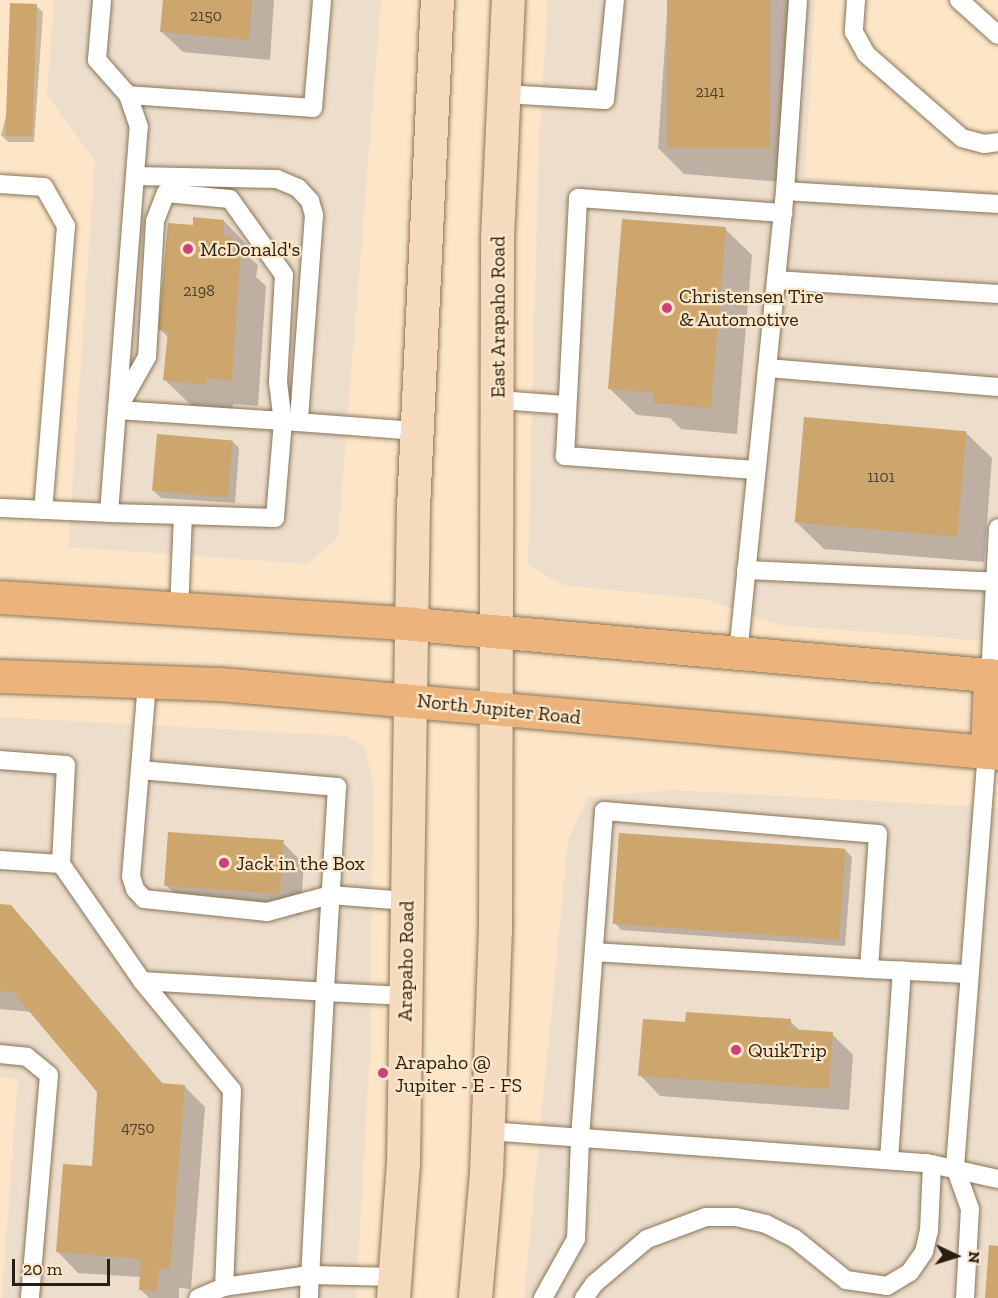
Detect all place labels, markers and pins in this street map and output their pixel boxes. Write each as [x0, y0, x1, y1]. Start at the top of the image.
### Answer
place label: McDonald's [200, 237, 300, 261]
marker: McDonald's [181, 242, 195, 256]
place label: Christensen Tire & Automotive [679, 284, 824, 331]
marker: Christensen Tire & Automotive [660, 301, 674, 315]
place label: Jack in the Box [236, 851, 365, 875]
marker: Jack in the Box [217, 856, 231, 870]
place label: QuikTrip [748, 1038, 827, 1062]
marker: QuikTrip [729, 1043, 743, 1057]
place label: Arapaho @ Jupiter - E - FS [395, 1050, 522, 1097]
marker: Arapaho @ Jupiter - E - FS [376, 1066, 390, 1080]

